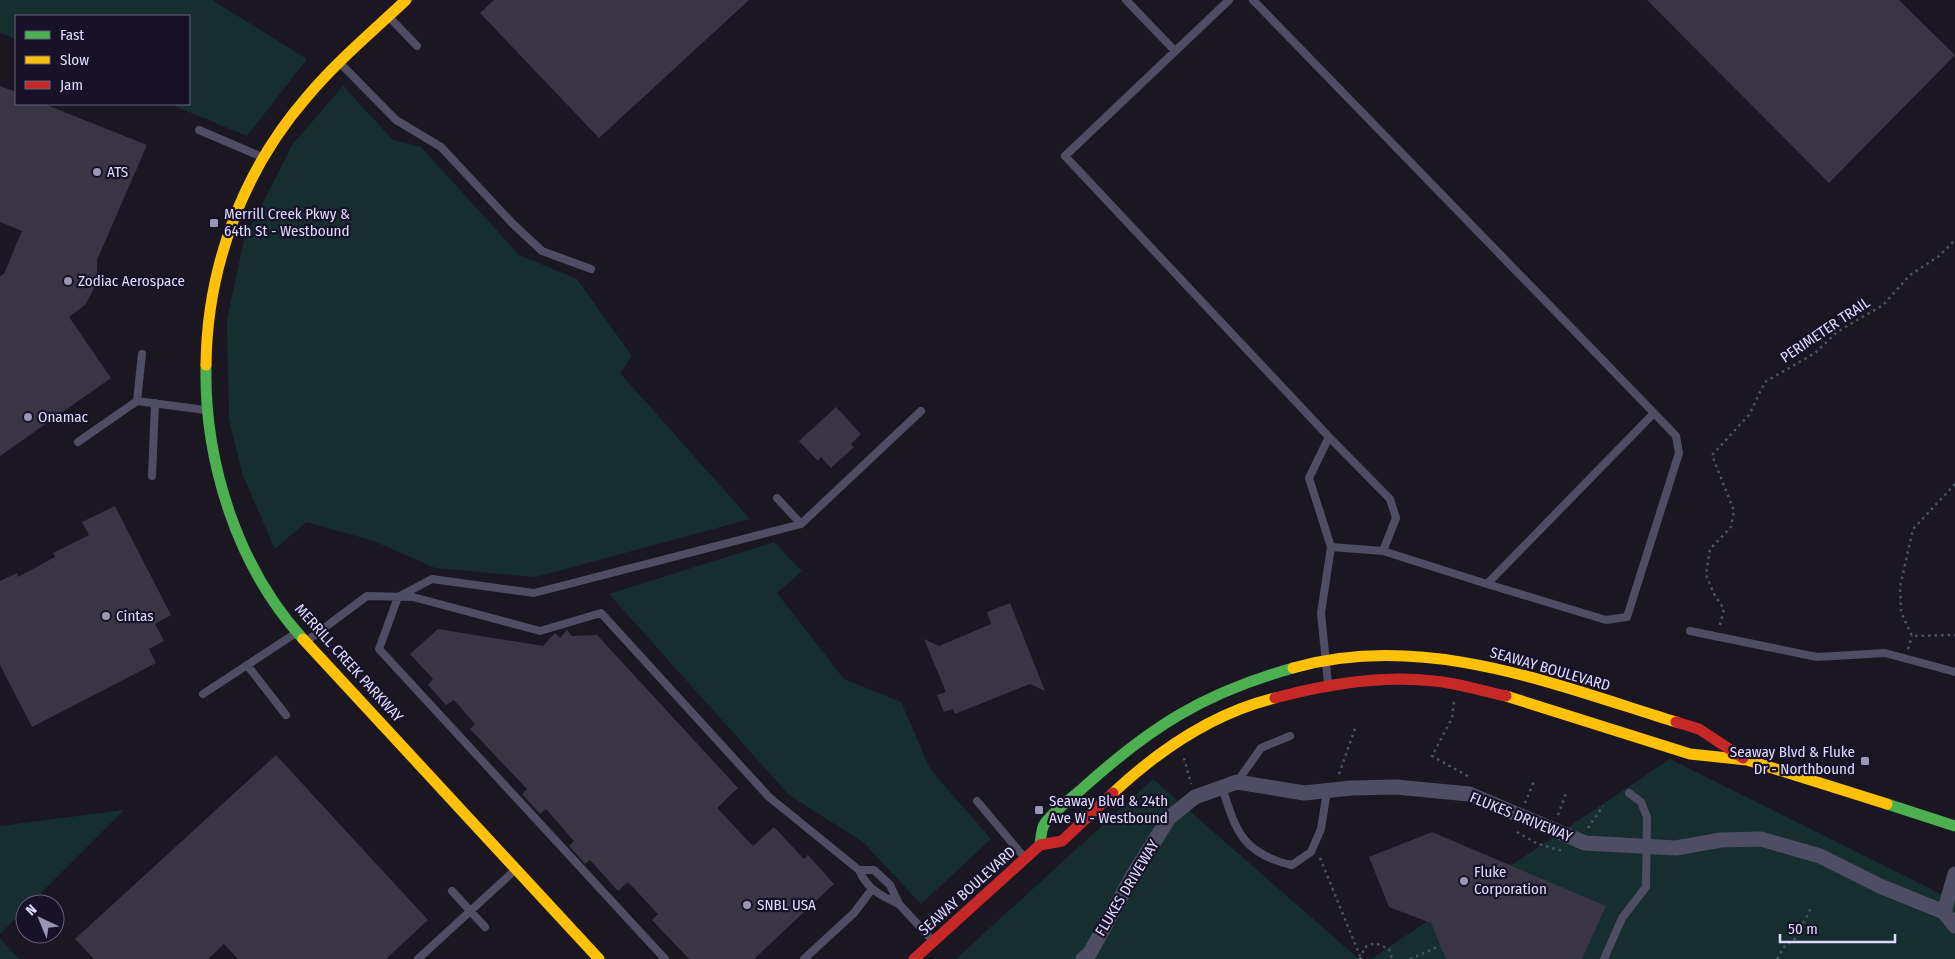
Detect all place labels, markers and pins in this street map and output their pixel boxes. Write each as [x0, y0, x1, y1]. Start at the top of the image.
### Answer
place label: ATS [107, 163, 128, 181]
marker: ATS [91, 166, 103, 178]
place label: Merrill Creek Pkwy & 64th St - Westbound [224, 205, 350, 240]
marker: Merrill Creek Pkwy & 64th St - Westbound [208, 217, 220, 229]
place label: Zodiac Aerospace [78, 272, 185, 290]
marker: Zodiac Aerospace [62, 275, 74, 287]
place label: Onamac [38, 408, 89, 426]
marker: Onamac [22, 411, 34, 423]
place label: Cintas [116, 607, 154, 625]
marker: Cintas [100, 610, 112, 622]
place label: Seaway Blvd & Fluke Dr - Northbound [1730, 743, 1855, 778]
marker: Seaway Blvd & Fluke Dr - Northbound [1859, 755, 1871, 767]
place label: Seaway Blvd & 24th Ave W - Westbound [1049, 792, 1168, 827]
marker: Seaway Blvd & 24th Ave W - Westbound [1033, 804, 1045, 816]
place label: Fluke Corporation [1474, 863, 1547, 898]
marker: Fluke Corporation [1458, 875, 1470, 887]
place label: SNBL USA [757, 896, 816, 914]
marker: SNBL USA [741, 899, 753, 911]

